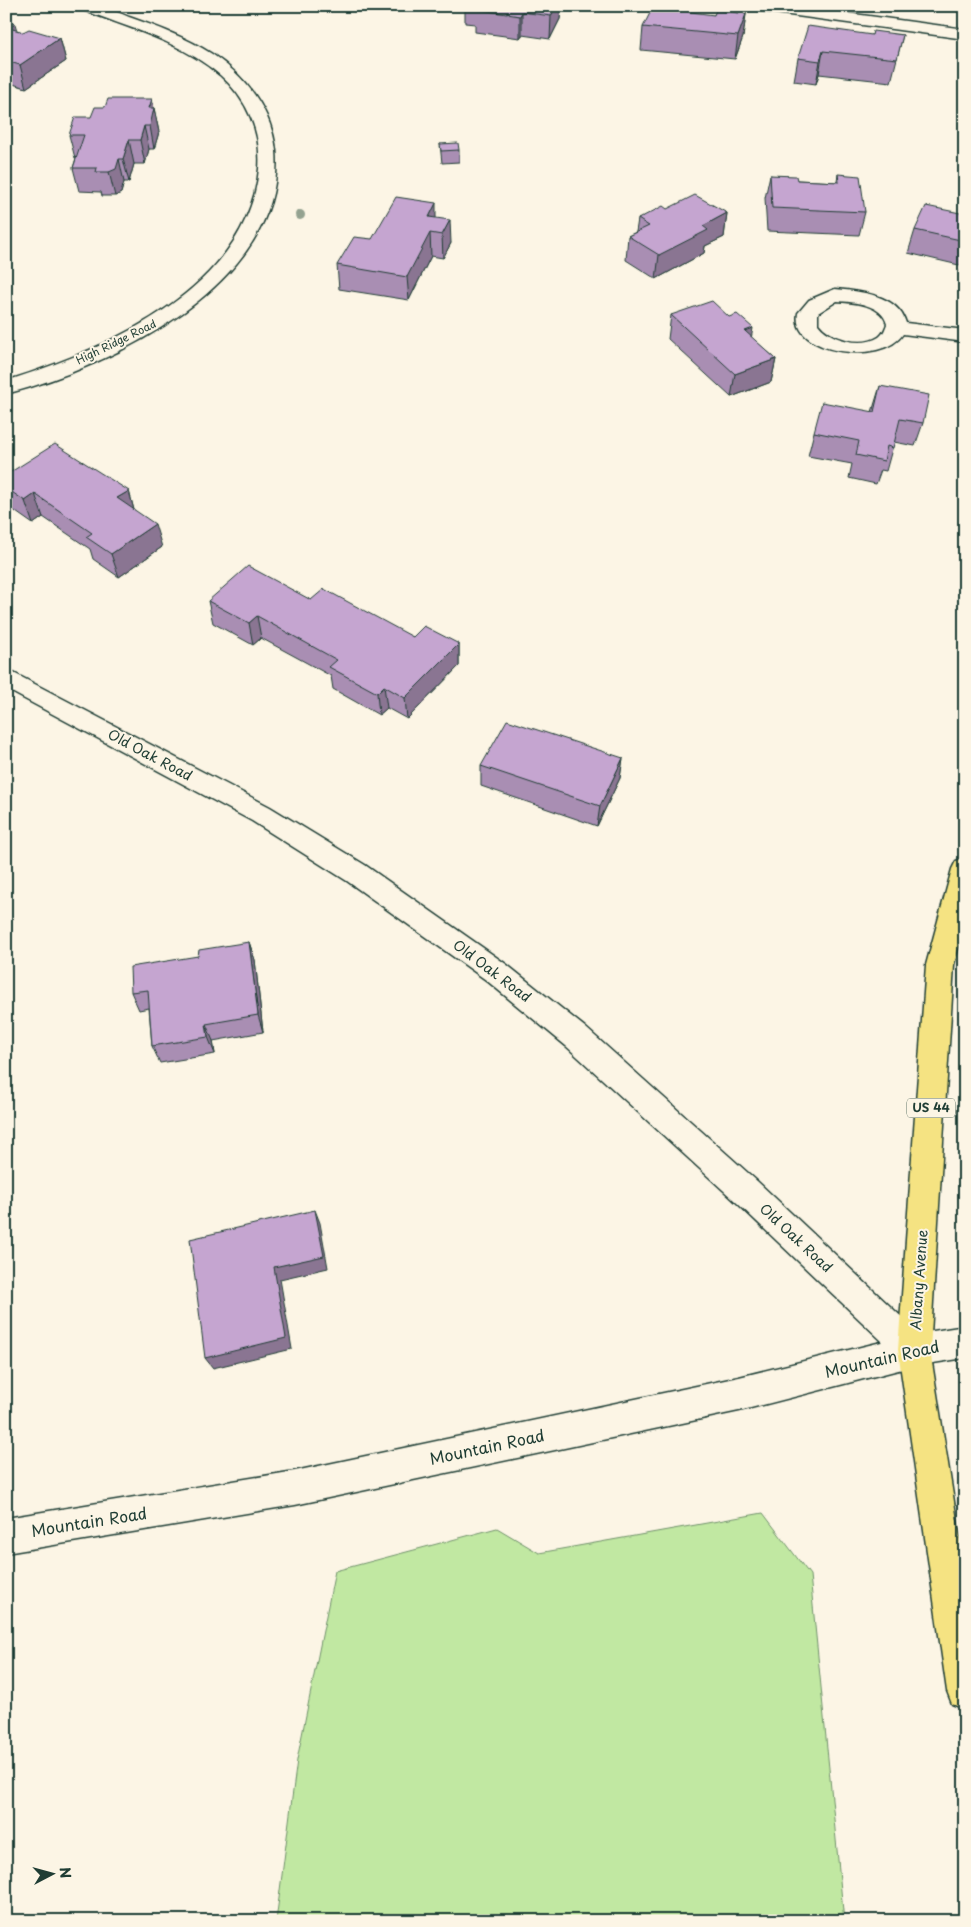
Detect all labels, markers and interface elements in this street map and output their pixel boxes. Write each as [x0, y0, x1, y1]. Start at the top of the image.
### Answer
street label: High Ridge Road [73, 315, 159, 368]
street label: Old Oak Road [104, 723, 196, 786]
street label: Old Oak Road [449, 934, 536, 1007]
road number: US 44 [907, 1098, 955, 1118]
street label: Old Oak Road [755, 1198, 838, 1277]
street label: Albany Avenue [905, 1229, 933, 1331]
street label: Mountain Road [822, 1333, 941, 1383]
street label: Mountain Road [427, 1422, 546, 1470]
street label: Mountain Road [29, 1500, 148, 1542]
north arrow [28, 1850, 78, 1900]
text: N [54, 1866, 76, 1879]

